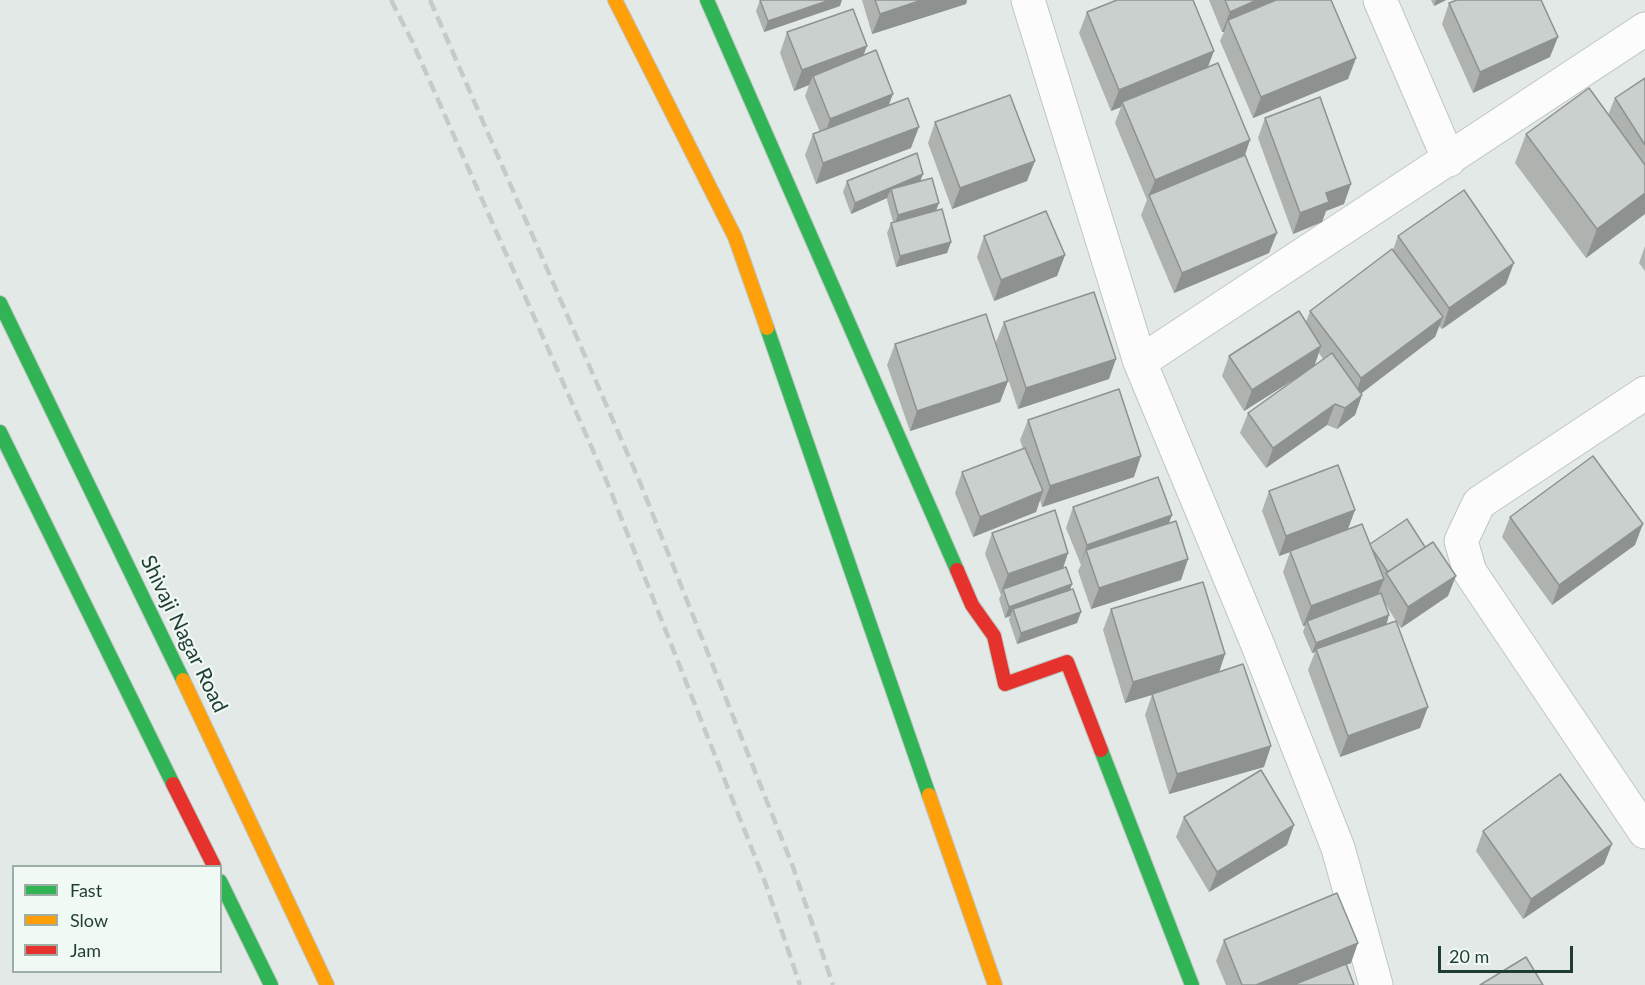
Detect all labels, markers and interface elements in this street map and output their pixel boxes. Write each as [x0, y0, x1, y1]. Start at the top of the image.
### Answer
street label: Shivaji Nagar Road [135, 551, 233, 717]
legend [12, 865, 222, 973]
text: Fast [70, 879, 102, 901]
text: Slow [70, 909, 108, 931]
scale bar [1441, 934, 1576, 972]
text: Jam [70, 939, 101, 961]
text: 20 m [1449, 945, 1489, 967]

